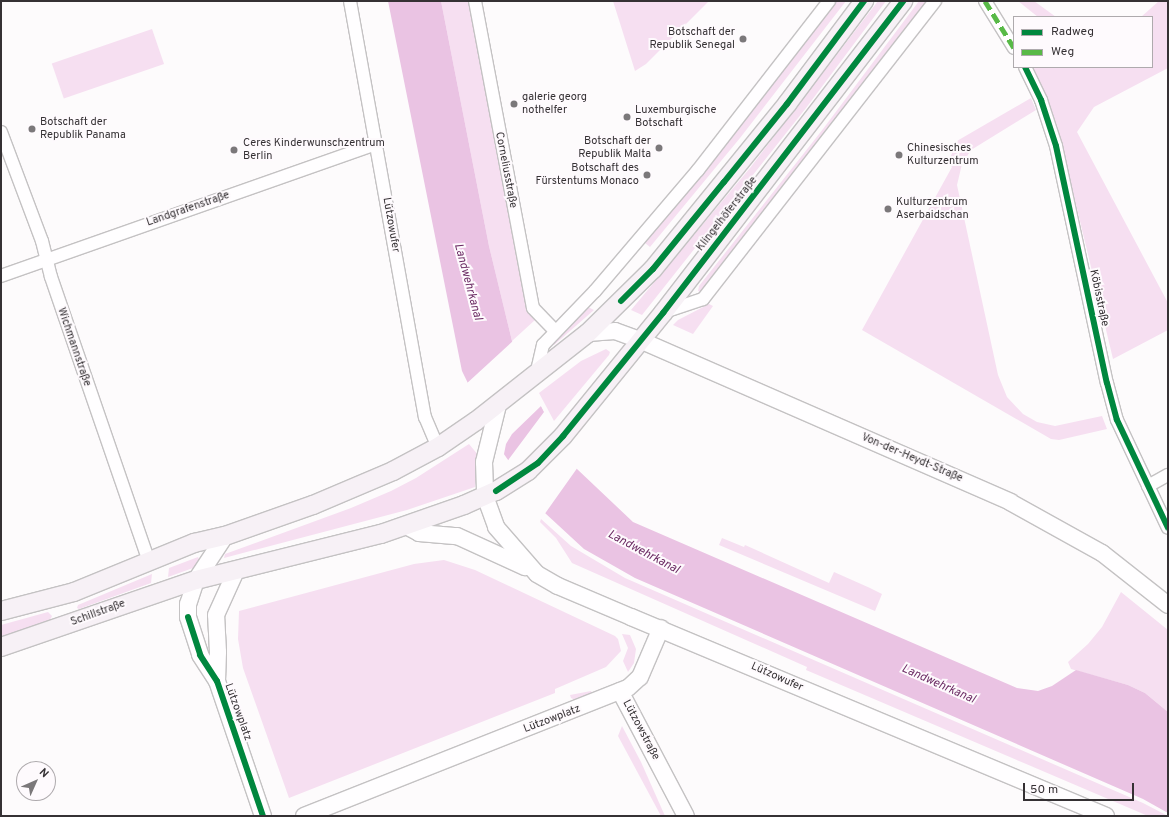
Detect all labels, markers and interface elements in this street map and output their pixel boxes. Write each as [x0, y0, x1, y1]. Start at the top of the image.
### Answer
legend [1013, 16, 1153, 68]
text: Radweg [1051, 24, 1094, 40]
place label: Botschaft der Republik Senegal [649, 26, 735, 52]
marker: Botschaft der Republik Senegal [738, 34, 748, 44]
text: Weg [1051, 44, 1074, 60]
place label: galerie georg nothelfer [522, 91, 587, 117]
marker: galerie georg nothelfer [509, 99, 519, 109]
place label: Luxemburgische Botschaft [635, 104, 716, 130]
marker: Luxemburgische Botschaft [622, 112, 632, 122]
place label: Botschaft der Republik Panama [40, 116, 126, 142]
marker: Botschaft der Republik Panama [27, 124, 37, 134]
street label: Corneliusstraße [492, 131, 520, 209]
place label: Botschaft der Republik Malta [578, 135, 651, 161]
place label: Ceres Kinderwunschzentrum Berlin [243, 137, 385, 163]
place label: Chinesisches Kulturzentrum [907, 142, 979, 168]
marker: Botschaft der Republik Malta [654, 143, 664, 153]
marker: Ceres Kinderwunschzentrum Berlin [228, 144, 240, 156]
marker: Chinesisches Kulturzentrum [894, 150, 904, 160]
place label: Botschaft des Fürstentums Monaco [535, 162, 639, 188]
marker: Botschaft des Fürstentums Monaco [642, 170, 652, 180]
street label: Klingelhöferstraße [694, 174, 760, 254]
street label: Landgrafenstraße [145, 189, 231, 229]
street label: Lützowufer [380, 196, 402, 254]
place label: Kulturzentrum Aserbaidschan [896, 196, 969, 222]
marker: Kulturzentrum Aserbaidschan [883, 204, 893, 214]
water label: Landwehrkanal [450, 242, 484, 322]
street label: Köbisstraße [1087, 268, 1111, 328]
street label: Wichmannstraße [54, 306, 94, 388]
street label: Von-der-Heydt-Straße [859, 431, 965, 485]
water label: Landwehrkanal [605, 528, 681, 578]
street label: Schillstraße [69, 597, 127, 629]
street label: Lützowufer [749, 660, 805, 694]
water label: Landwehrkanal [899, 662, 977, 708]
street label: Lützowplatz [222, 682, 254, 742]
street label: Lützowstraße [620, 698, 662, 762]
street label: Lützowplatz [522, 702, 582, 736]
north arrow [16, 761, 56, 801]
text: N [36, 765, 52, 781]
scale bar [1025, 775, 1136, 801]
text: 50 m [1030, 782, 1058, 798]

